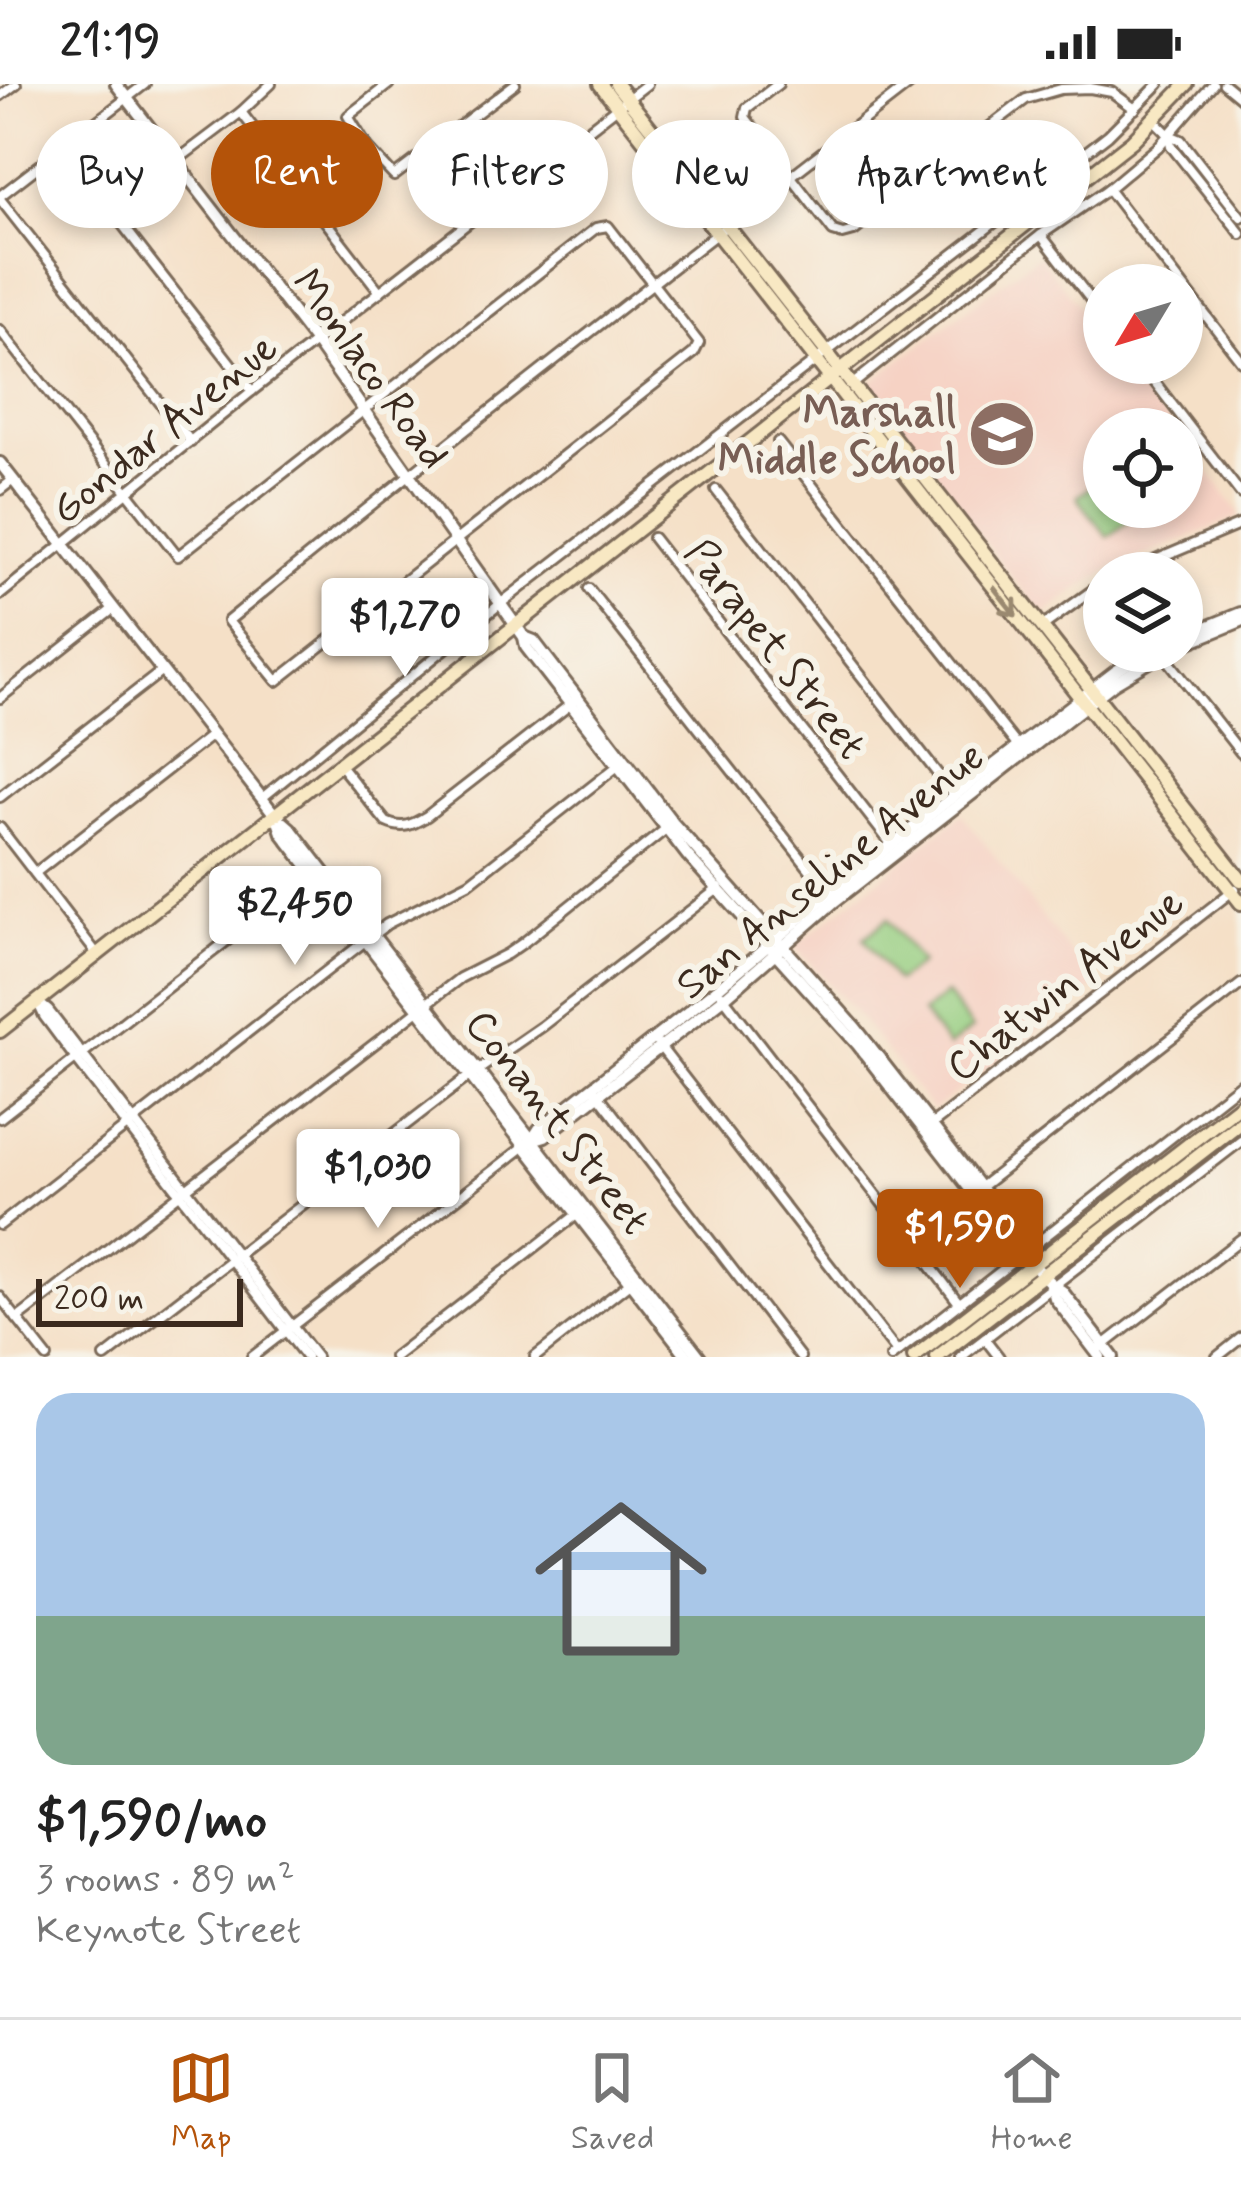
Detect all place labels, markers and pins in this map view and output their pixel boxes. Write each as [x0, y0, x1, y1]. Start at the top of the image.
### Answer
place label: Marshall Middle School [718, 386, 956, 489]
school or university icon: Marshall Middle School [967, 399, 1037, 469]
pin: $1,270 [307, 578, 503, 680]
pin: $2,450 [197, 866, 393, 968]
pin: $1,030 [280, 1129, 476, 1231]
pin: $1,590 [862, 1189, 1058, 1291]

